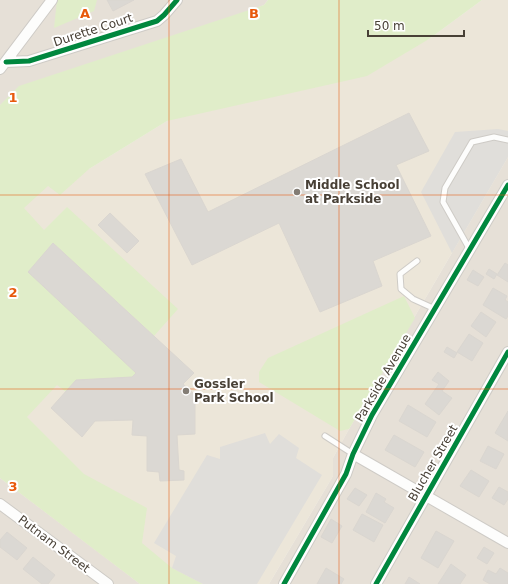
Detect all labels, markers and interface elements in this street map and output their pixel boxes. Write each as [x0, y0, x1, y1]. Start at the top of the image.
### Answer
text: A [80, 6, 90, 21]
text: B [249, 6, 259, 21]
street label: Durette Court [52, 11, 135, 49]
scale bar [368, 12, 464, 38]
text: 50 m [374, 19, 405, 33]
text: 1 [8, 90, 18, 105]
place label: Middle School at Parkside [305, 178, 400, 206]
marker: Middle School at Parkside [292, 187, 302, 197]
text: 2 [8, 285, 18, 300]
street label: Parkside Avenue [352, 332, 414, 424]
place label: Gossler Park School [194, 377, 274, 405]
marker: Gossler Park School [181, 386, 191, 396]
street label: Blucher Street [405, 422, 461, 504]
text: 3 [8, 479, 18, 494]
street label: Putnam Street [15, 512, 93, 576]

